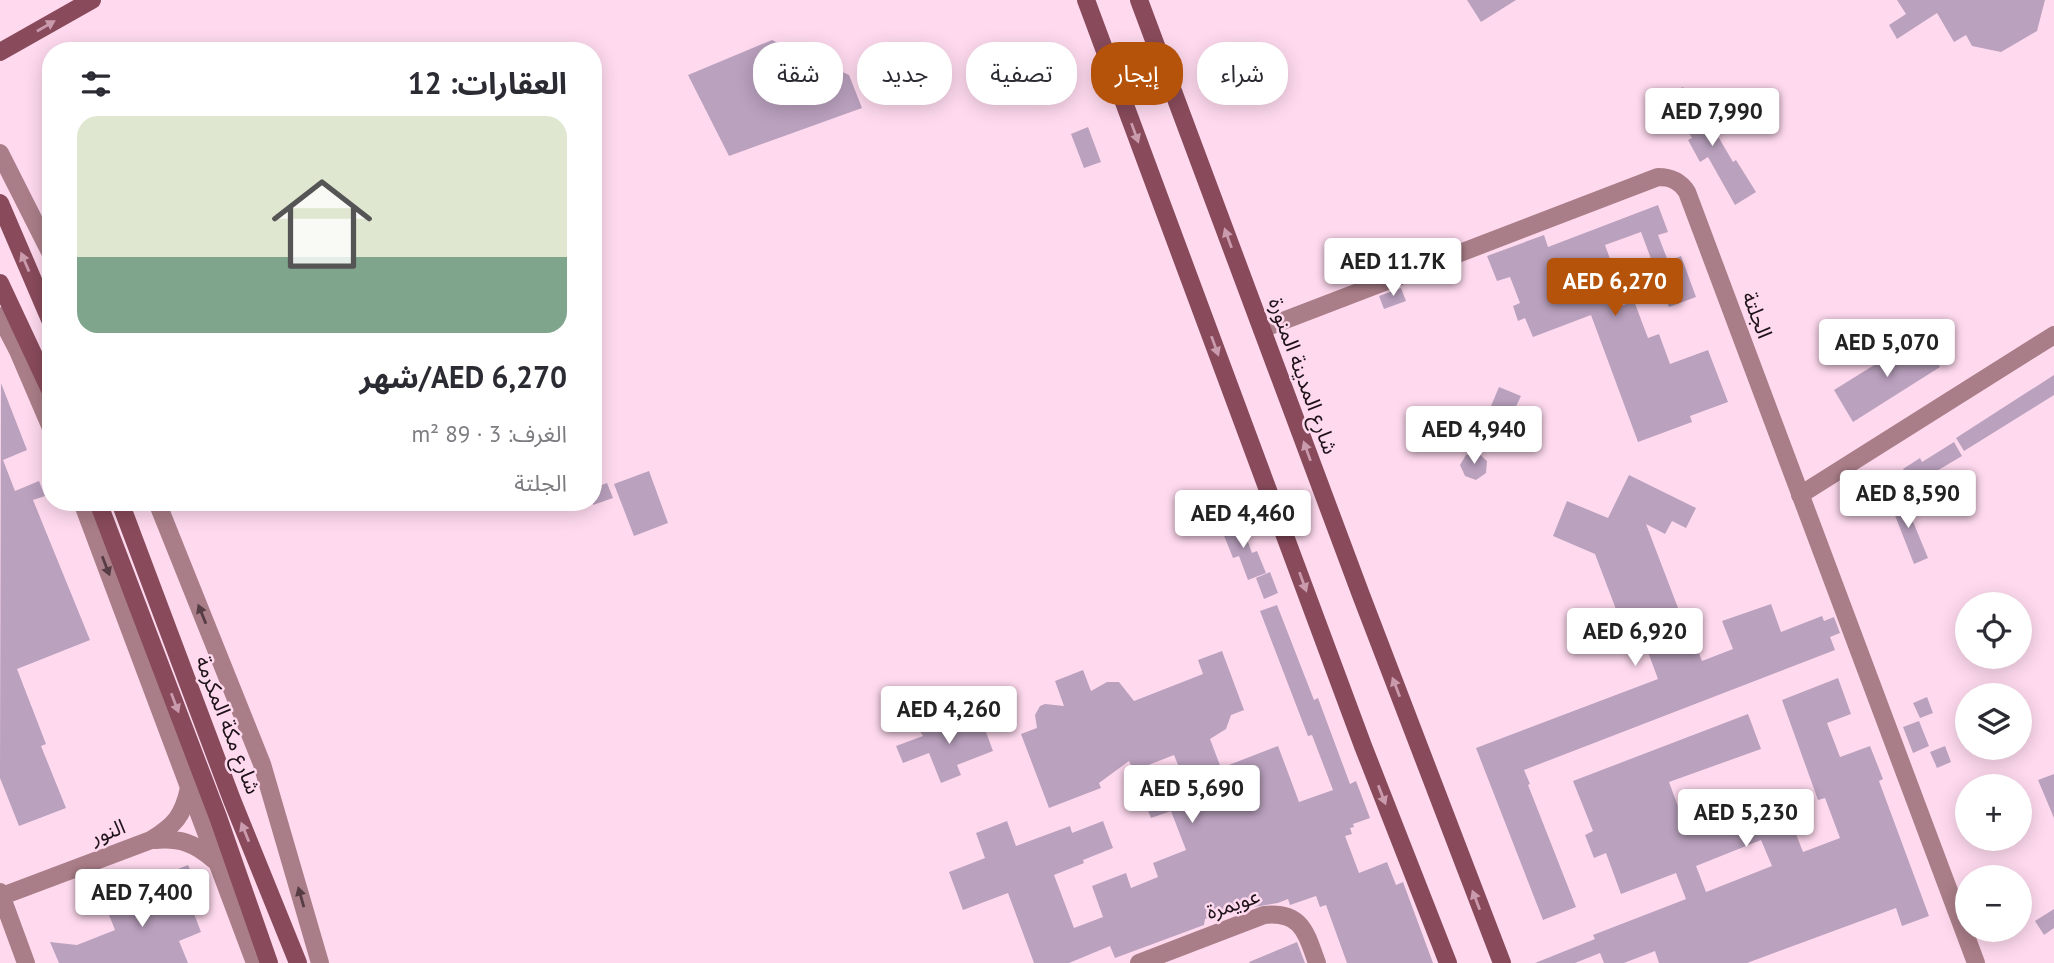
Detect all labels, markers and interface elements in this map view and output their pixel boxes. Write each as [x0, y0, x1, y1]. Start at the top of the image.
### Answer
one-way arrow [36, 20, 55, 32]
chip: شقة [753, 42, 843, 105]
chip: جديد [857, 42, 952, 105]
chip: تصفية [966, 42, 1077, 105]
chip: إيجار [1091, 42, 1183, 105]
chip: شراء [1197, 42, 1288, 105]
text: العقارات: 12 [408, 63, 567, 102]
icon: filters [77, 65, 115, 103]
pin: AED 7,990 [1632, 88, 1792, 148]
text: AED 7,990 [1661, 96, 1763, 125]
one-way arrow [1130, 122, 1141, 143]
icon: home [259, 161, 385, 287]
one-way arrow [1222, 227, 1233, 248]
pin: AED 11.7K [1313, 238, 1473, 298]
text: AED 11.7K [1340, 246, 1446, 275]
one-way arrow [20, 252, 31, 273]
pin: AED 6,270 [1535, 258, 1695, 318]
text: AED 6,270 [1563, 266, 1667, 295]
street label: الجلتة [1736, 287, 1779, 342]
street label: شارع المدينة المنورة [1261, 294, 1344, 459]
pin: AED 5,070 [1807, 320, 1967, 379]
text: AED 5,070 [1835, 327, 1939, 356]
one-way arrow [1209, 336, 1220, 357]
text: AED 6,270/شهر [360, 357, 567, 396]
pin: AED 4,940 [1394, 406, 1554, 466]
text: AED 4,940 [1422, 414, 1526, 443]
text: الغرف: 3 · 89 m² [411, 419, 567, 448]
one-way arrow [1301, 441, 1312, 462]
text: الجلتة [514, 468, 567, 497]
pin: AED 8,590 [1828, 470, 1988, 530]
text: AED 8,590 [1856, 478, 1960, 507]
pin: AED 4,460 [1163, 490, 1323, 550]
text: AED 4,460 [1191, 498, 1295, 527]
one-way arrow [101, 555, 112, 576]
one-way arrow [1297, 572, 1308, 593]
map controls [1955, 592, 2032, 942]
button: locate [1955, 592, 2032, 669]
one-way arrow [196, 603, 207, 624]
pin: AED 6,920 [1555, 608, 1715, 668]
text: AED 6,920 [1583, 616, 1687, 645]
street label: شارع مكة المكرمة [188, 652, 267, 799]
one-way arrow [1390, 677, 1401, 698]
button: layers [1955, 683, 2032, 760]
pin: AED 4,260 [869, 686, 1029, 746]
one-way arrow [170, 693, 181, 714]
text: AED 4,260 [897, 694, 1001, 723]
pin: AED 5,690 [1112, 766, 1272, 825]
text: AED 5,690 [1140, 773, 1244, 802]
button: + [1955, 774, 2032, 851]
one-way arrow [1376, 785, 1387, 806]
pin: AED 5,230 [1666, 790, 1826, 849]
text: AED 5,230 [1694, 797, 1798, 826]
street label: النور [86, 813, 129, 851]
one-way arrow [239, 821, 250, 842]
button: − [1955, 865, 2032, 942]
pin: AED 7,400 [62, 870, 222, 929]
text: AED 7,400 [91, 877, 193, 906]
street label: عويمرة [1202, 882, 1263, 925]
one-way arrow [295, 887, 305, 908]
one-way arrow [1471, 889, 1482, 910]

